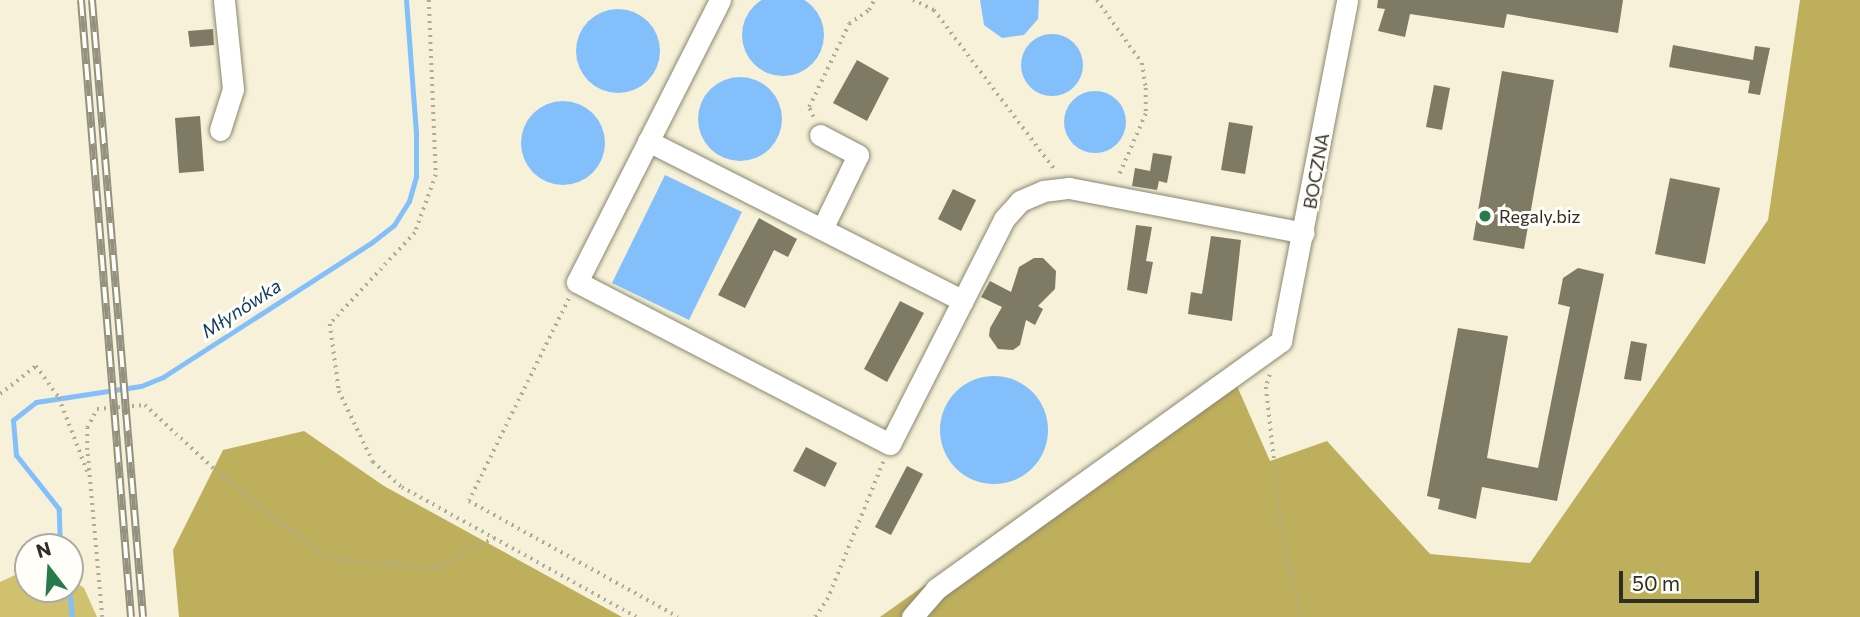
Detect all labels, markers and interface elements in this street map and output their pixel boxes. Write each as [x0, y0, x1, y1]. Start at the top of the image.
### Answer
street label: BOCZNA [1299, 131, 1333, 211]
place label: Regaly.biz [1499, 205, 1580, 227]
marker: Regaly.biz [1477, 208, 1493, 224]
water label: Młynówka [197, 274, 285, 342]
north arrow [14, 533, 84, 603]
text: N [33, 536, 53, 562]
scale bar [1622, 558, 1762, 602]
text: 50 m [1632, 570, 1680, 595]

